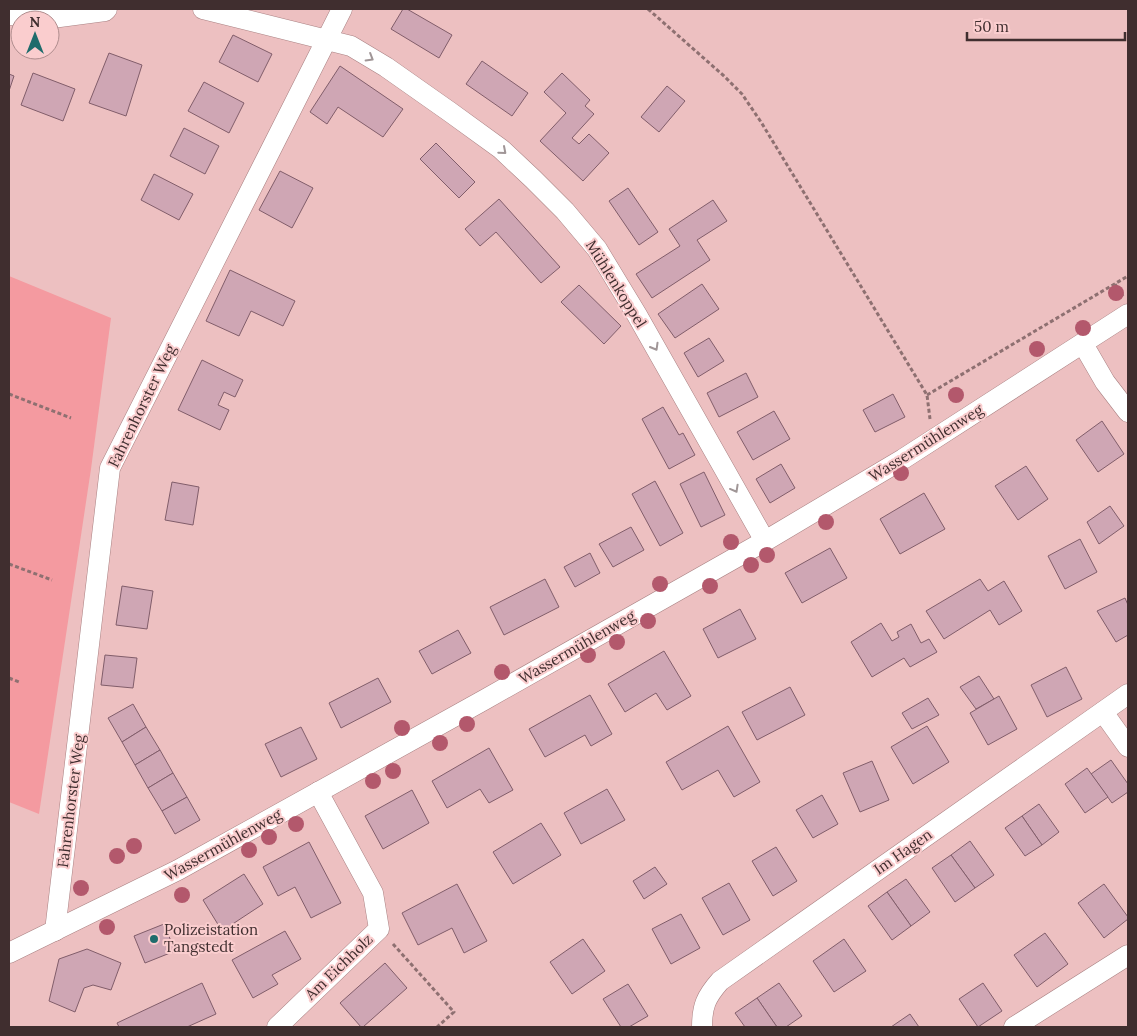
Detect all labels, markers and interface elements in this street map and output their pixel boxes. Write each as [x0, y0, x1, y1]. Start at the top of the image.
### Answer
north arrow [10, 10, 60, 60]
scale bar [967, 10, 1124, 42]
text: N [30, 13, 41, 31]
text: 50 m [974, 17, 1009, 36]
one-way arrow [365, 51, 374, 61]
one-way arrow [497, 145, 506, 154]
street label: Mühlenkoppel [582, 236, 651, 331]
street label: Fahrenhorster Weg [104, 341, 180, 470]
one-way arrow [649, 342, 659, 351]
street label: Wassermühlenweg [865, 399, 987, 485]
one-way arrow [729, 483, 739, 492]
street label: Wassermühlenweg [515, 605, 639, 688]
street label: Fahrenhorster Weg [53, 732, 88, 869]
street label: Wassermühlenweg [161, 804, 285, 885]
street label: Im Hagen [870, 825, 936, 879]
place label: Polizeistation Tangstedt [164, 920, 258, 956]
street label: Am Eichholz [300, 930, 376, 1004]
marker: Polizeistation Tangstedt [148, 933, 160, 945]

